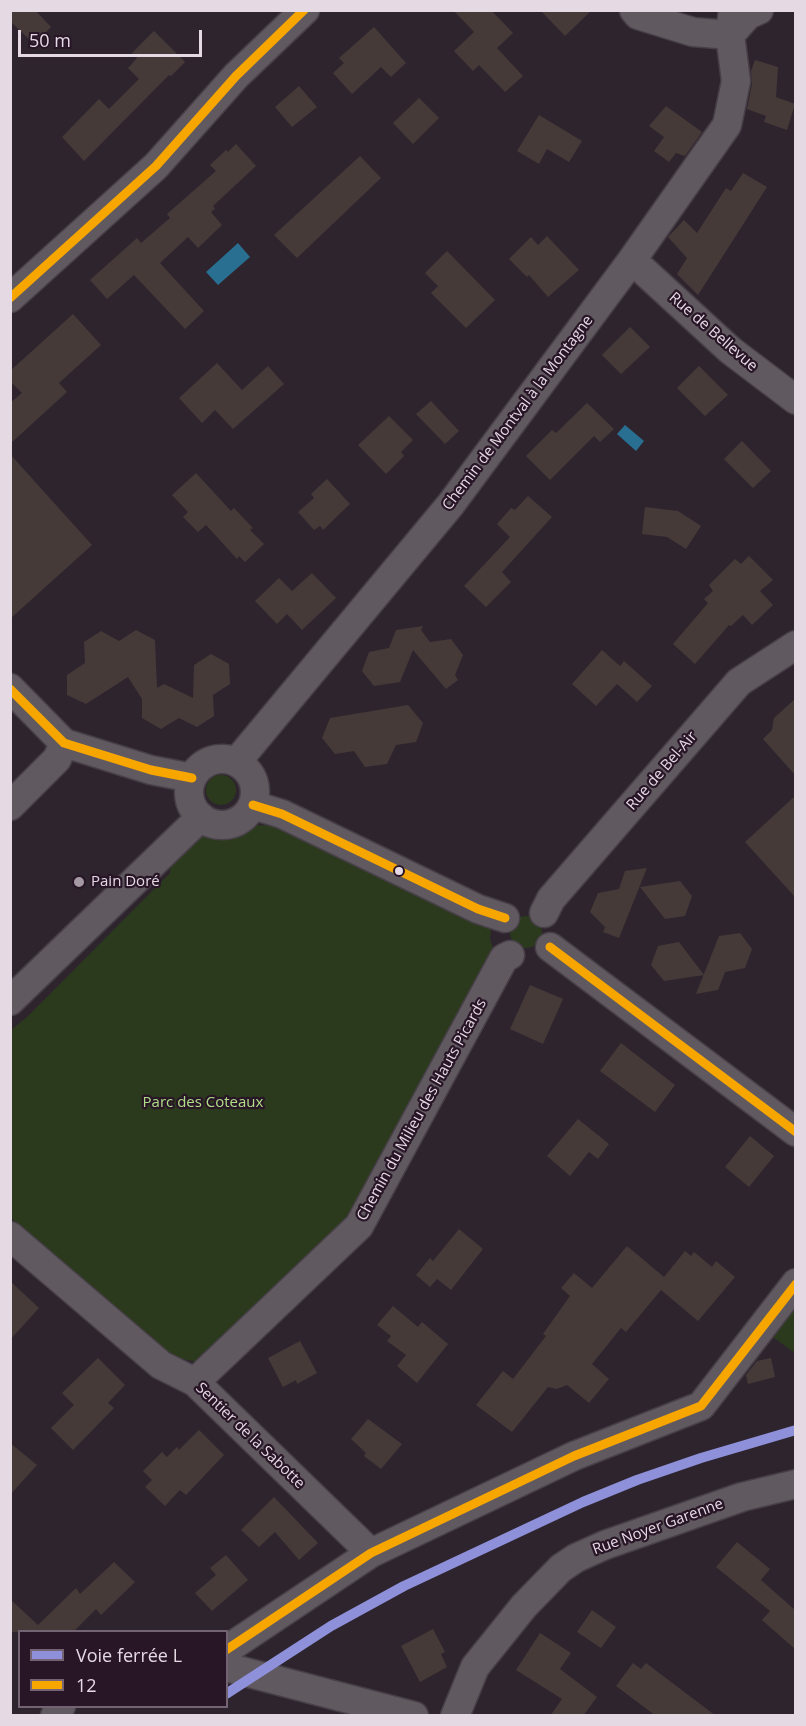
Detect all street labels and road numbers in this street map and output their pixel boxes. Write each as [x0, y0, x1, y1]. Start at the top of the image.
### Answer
street label: Rue de Bellevue [665, 289, 761, 375]
street label: Chemin de Montval à la Montagne [439, 312, 597, 514]
street label: Rue de Bel-Air [623, 728, 701, 814]
street label: Chemin du Milieu des Hauts Picards [353, 996, 491, 1224]
street label: Sentier de la Sabotte [192, 1379, 308, 1493]
street label: Rue Noyer Garenne [590, 1495, 726, 1559]

